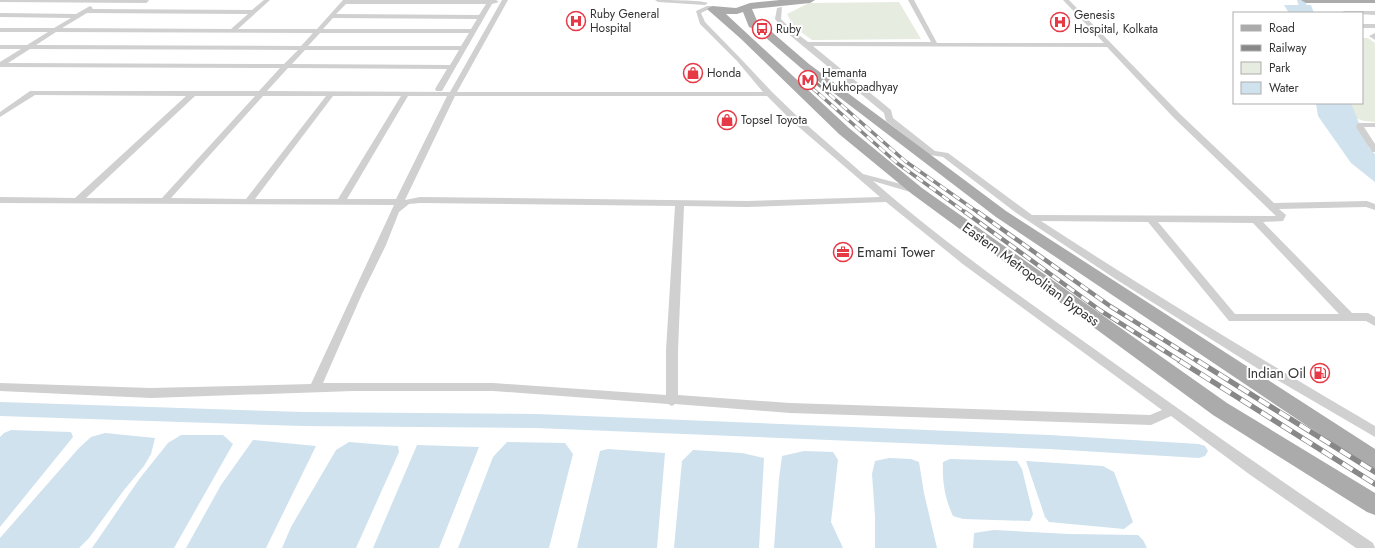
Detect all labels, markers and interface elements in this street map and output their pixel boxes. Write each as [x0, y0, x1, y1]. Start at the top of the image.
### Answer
place label: Ruby General Hospital [590, 5, 659, 37]
place label: Genesis Hospital, Kolkata [1074, 6, 1158, 38]
hospital icon: Ruby General Hospital [565, 10, 587, 32]
hospital icon: Genesis Hospital, Kolkata [1049, 11, 1071, 33]
legend [1233, 12, 1363, 104]
bus stop icon: Ruby [751, 18, 773, 40]
text: Road [1269, 19, 1295, 37]
place label: Ruby [776, 20, 802, 38]
text: Railway [1269, 39, 1307, 57]
text: Park [1269, 59, 1291, 77]
shop icon: Honda [682, 62, 704, 84]
place label: Honda [707, 64, 741, 82]
place label: Hemanta Mukhopadhyay [822, 64, 899, 96]
metro station icon: Hemanta Mukhopadhyay [797, 69, 819, 91]
text: Water [1269, 79, 1300, 97]
shop icon: Topsel Toyota [716, 109, 738, 131]
place label: Topsel Toyota [741, 111, 807, 129]
street label: Eastern Metropolitan Bypass [958, 217, 1104, 331]
office icon: Emami Tower [832, 241, 854, 263]
place label: Emami Tower [857, 242, 935, 262]
fuel station icon: Indian Oil [1309, 362, 1331, 384]
place label: Indian Oil [1247, 363, 1306, 383]

